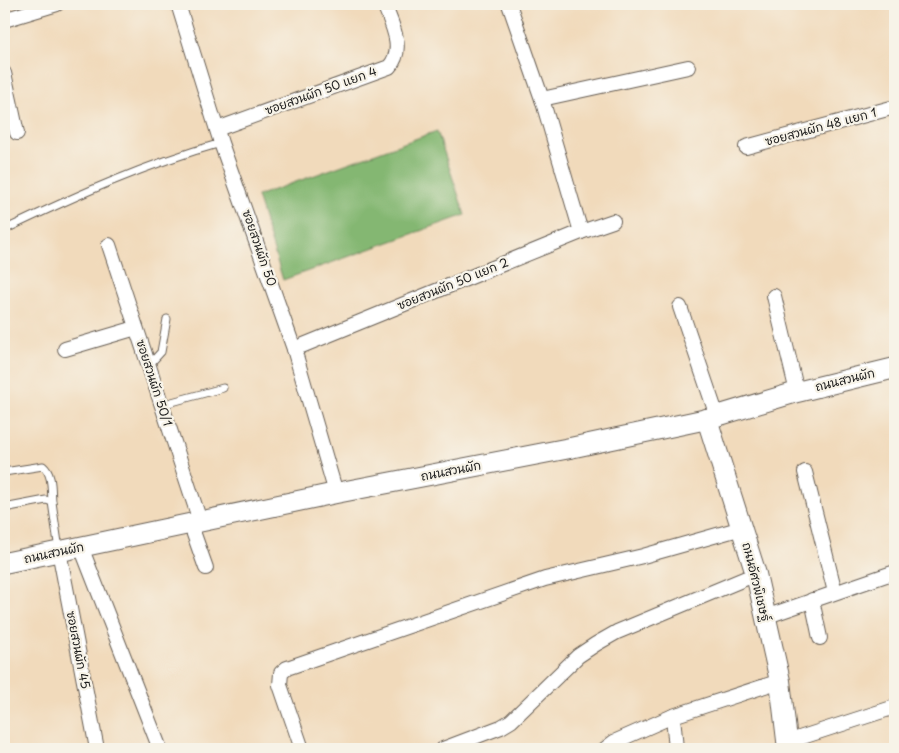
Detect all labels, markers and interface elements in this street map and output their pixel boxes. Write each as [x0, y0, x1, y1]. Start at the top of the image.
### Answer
street label: ซอยสวนผัก 50 แยก 4 [262, 61, 379, 119]
street label: ซอยสวนผัก 48 แยก 1 [763, 102, 879, 150]
street label: ซอยสวนผัก 50 [238, 207, 282, 289]
street label: ซอยสวนผัก 50 แยก 2 [394, 253, 511, 314]
street label: ซอยสวนผัก 50/1 [132, 337, 177, 428]
street label: ถนนสวนผัก [813, 363, 877, 395]
street label: ถนนสวนผัก [419, 455, 482, 485]
street label: ถนนสวนผัก [22, 537, 85, 567]
street label: ถนนอัศวพิเชษฐ์ [738, 540, 776, 624]
street label: ซอยสวนผัก 45 [63, 609, 95, 690]

